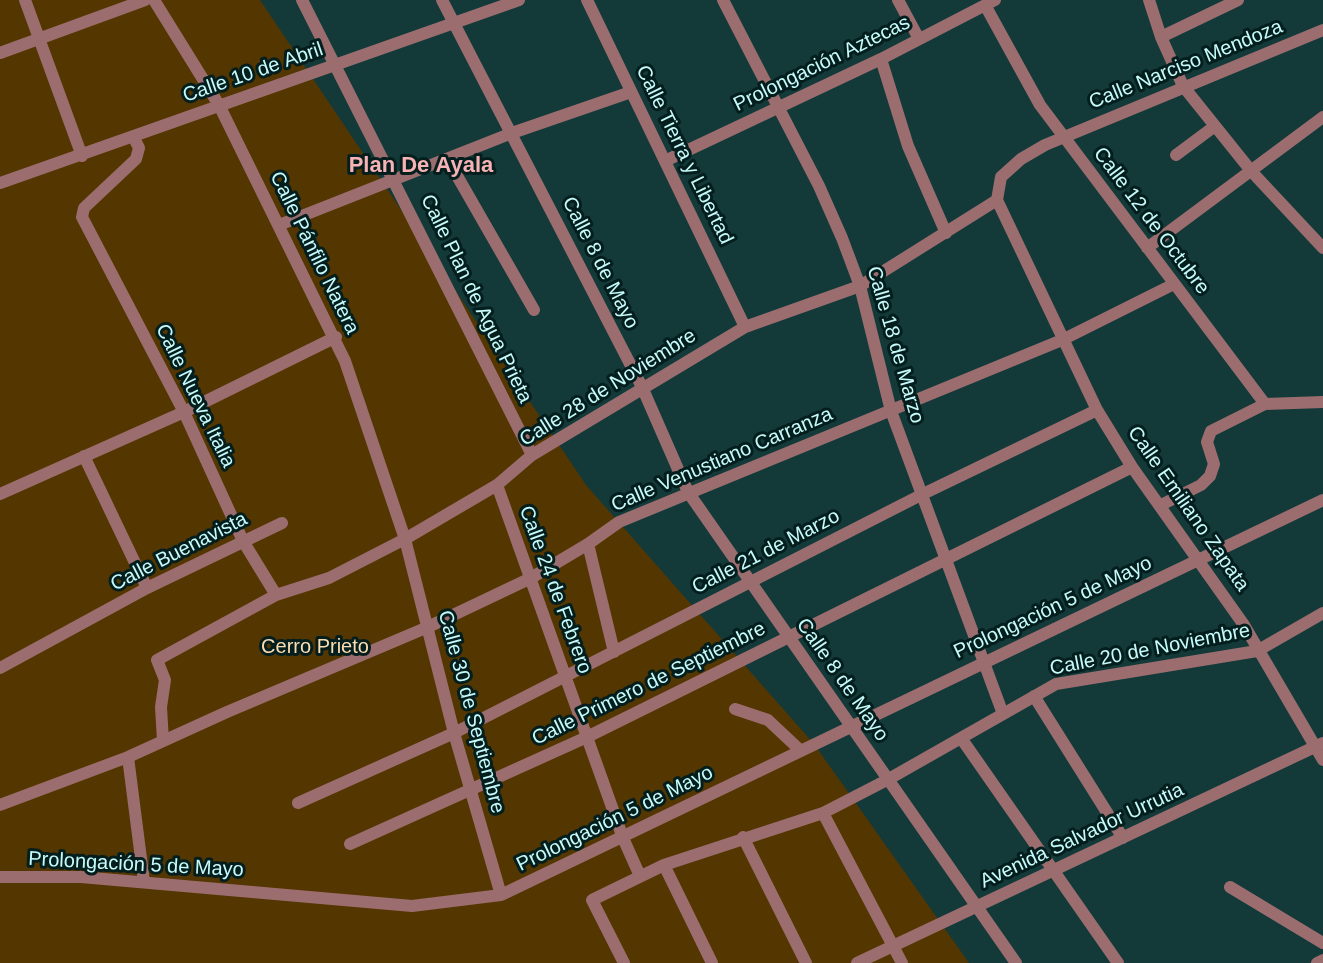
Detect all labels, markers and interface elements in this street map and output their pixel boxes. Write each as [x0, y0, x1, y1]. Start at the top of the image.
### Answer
street label: Prolongación Aztecas [730, 11, 914, 117]
street label: Calle Narciso Mendoza [1086, 15, 1286, 115]
street label: Calle 10 de Abril [180, 38, 326, 108]
street label: Calle Tierra y Libertad [630, 62, 738, 248]
street label: Calle 12 de Octubre [1088, 143, 1214, 299]
district label: Plan De Ayala [349, 153, 493, 179]
street label: Calle Pánfilo Natera [264, 168, 364, 338]
street label: Calle Plan de Agua Prieta [415, 191, 537, 407]
street label: Calle 8 de Mayo [557, 193, 643, 333]
street label: Calle 18 de Marzo [861, 264, 929, 426]
street label: Calle Nueva Italia [150, 320, 240, 472]
street label: Calle 28 de Noviembre [515, 324, 701, 452]
street label: Calle Venustiano Carranza [608, 402, 836, 518]
street label: Calle Emiliano Zapata [1122, 422, 1254, 596]
street label: Calle 24 de Febrero [513, 503, 597, 677]
street label: Calle 21 de Marzo [688, 504, 844, 600]
street label: Calle Buenavista [107, 507, 251, 597]
street label: Prolongación 5 de Mayo [950, 552, 1156, 664]
street label: Calle 30 de Septiembre [432, 608, 510, 816]
street label: Calle 8 de Mayo [791, 614, 893, 746]
street label: Calle Primero de Septiembre [528, 617, 770, 751]
street label: Calle 20 de Noviembre [1048, 619, 1252, 681]
park label: Cerro Prieto [261, 635, 369, 659]
street label: Prolongación 5 de Mayo [513, 761, 717, 877]
street label: Avenida Salvador Urrutia [976, 778, 1188, 894]
street label: Prolongación 5 de Mayo [28, 847, 244, 883]

